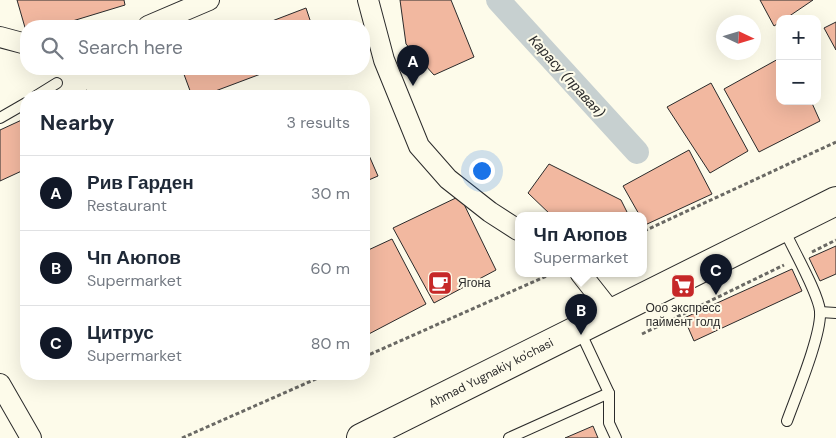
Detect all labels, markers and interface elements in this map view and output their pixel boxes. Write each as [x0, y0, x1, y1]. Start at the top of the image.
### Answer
north arrow [716, 15, 761, 60]
map controls [776, 15, 821, 105]
button: + [776, 15, 821, 60]
search box [20, 20, 370, 75]
water label: Карасу (правая) [525, 31, 609, 121]
icon: search [38, 34, 66, 62]
text: Search here [78, 35, 183, 60]
pin: A [397, 45, 429, 86]
button: − [776, 60, 821, 105]
text: Nearby [40, 109, 114, 137]
text: 3 results [287, 112, 350, 133]
your location [469, 158, 495, 184]
text: Рив Гарден [87, 170, 194, 195]
text: A [50, 183, 62, 204]
text: 30 m [311, 183, 350, 204]
text: Restaurant [87, 195, 167, 216]
popup [515, 212, 647, 277]
text: Чп Аюпов [534, 222, 628, 247]
text: Чп Аюпов [87, 245, 181, 270]
text: Supermarket [534, 247, 628, 268]
pin: C [700, 254, 732, 295]
text: B [51, 258, 61, 279]
text: 60 m [310, 258, 350, 279]
text: Supermarket [87, 270, 182, 291]
cafe icon: Ягона [427, 270, 453, 296]
supermarket icon: Ооо экспресс паймент голд [670, 273, 696, 299]
place label: Ягона [458, 275, 491, 291]
pin: B [565, 294, 597, 335]
place label: Ооо экспресс паймент голд [645, 300, 721, 330]
text: Цитрус [87, 320, 154, 345]
text: C [50, 333, 62, 354]
text: 80 m [311, 333, 350, 354]
street label: Ahmad Yugnakiy ko'chasi [426, 334, 556, 411]
text: Supermarket [87, 345, 182, 366]

